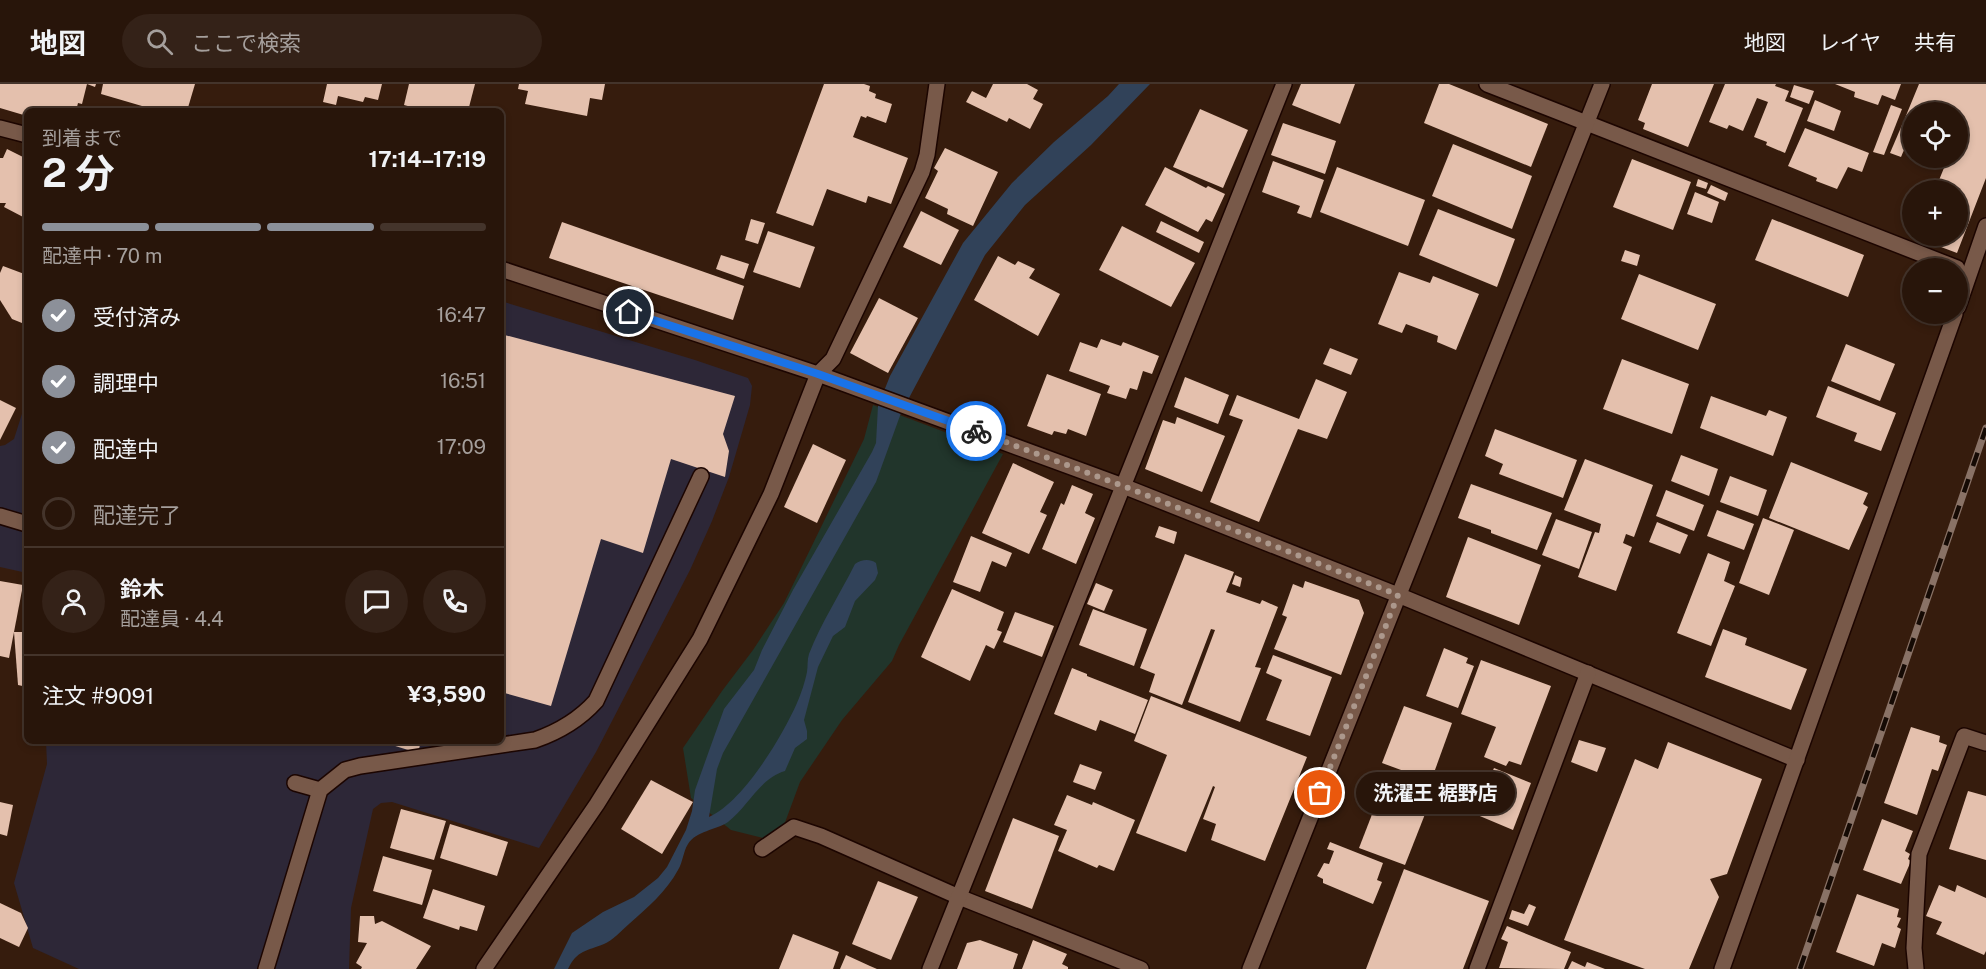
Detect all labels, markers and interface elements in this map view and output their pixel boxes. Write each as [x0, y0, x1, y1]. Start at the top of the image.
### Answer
search box [122, 14, 542, 68]
icon: search [143, 25, 176, 58]
text: 地図 [30, 26, 86, 59]
text: ここで検索 [191, 30, 301, 56]
text: 地図 [1744, 30, 1786, 55]
text: レイヤ [1819, 30, 1881, 55]
text: 共有 [1914, 30, 1956, 55]
map controls [1902, 102, 1968, 324]
button: locate [1902, 102, 1968, 168]
text: 到着まで [42, 126, 122, 150]
text: 17:14–17:19 [368, 146, 486, 172]
text: 2 分 [42, 150, 115, 196]
button: + [1902, 180, 1968, 246]
text: 配達中 · 70 m [42, 244, 162, 268]
button: − [1902, 258, 1968, 324]
pin [603, 286, 654, 337]
icon: home [612, 295, 645, 328]
icon: check [42, 299, 75, 332]
text: 16:47 [436, 303, 486, 327]
text: 受付済み [93, 304, 181, 330]
icon: check [42, 365, 75, 398]
text: 16:51 [440, 369, 486, 393]
text: 調理中 [93, 370, 159, 396]
courier [946, 401, 1006, 461]
icon: bike [960, 415, 993, 448]
icon: check [42, 431, 75, 464]
text: 17:09 [437, 435, 486, 459]
text: 配達中 [93, 436, 159, 462]
text: 配達完了 [93, 502, 181, 528]
button: person [42, 570, 105, 633]
button: chat [345, 570, 408, 633]
button: phone [423, 570, 486, 633]
text: 鈴木 [120, 576, 164, 602]
text: 配達員 · 4.4 [120, 607, 224, 631]
text: ¥3,590 [407, 681, 486, 707]
text: 注文 #9091 [42, 683, 154, 709]
pin [1294, 767, 1345, 818]
callout: 洗濯王 裾野店 [1356, 772, 1515, 814]
icon: bag [1303, 776, 1336, 809]
text: 洗濯王 裾野店 [1373, 781, 1498, 805]

